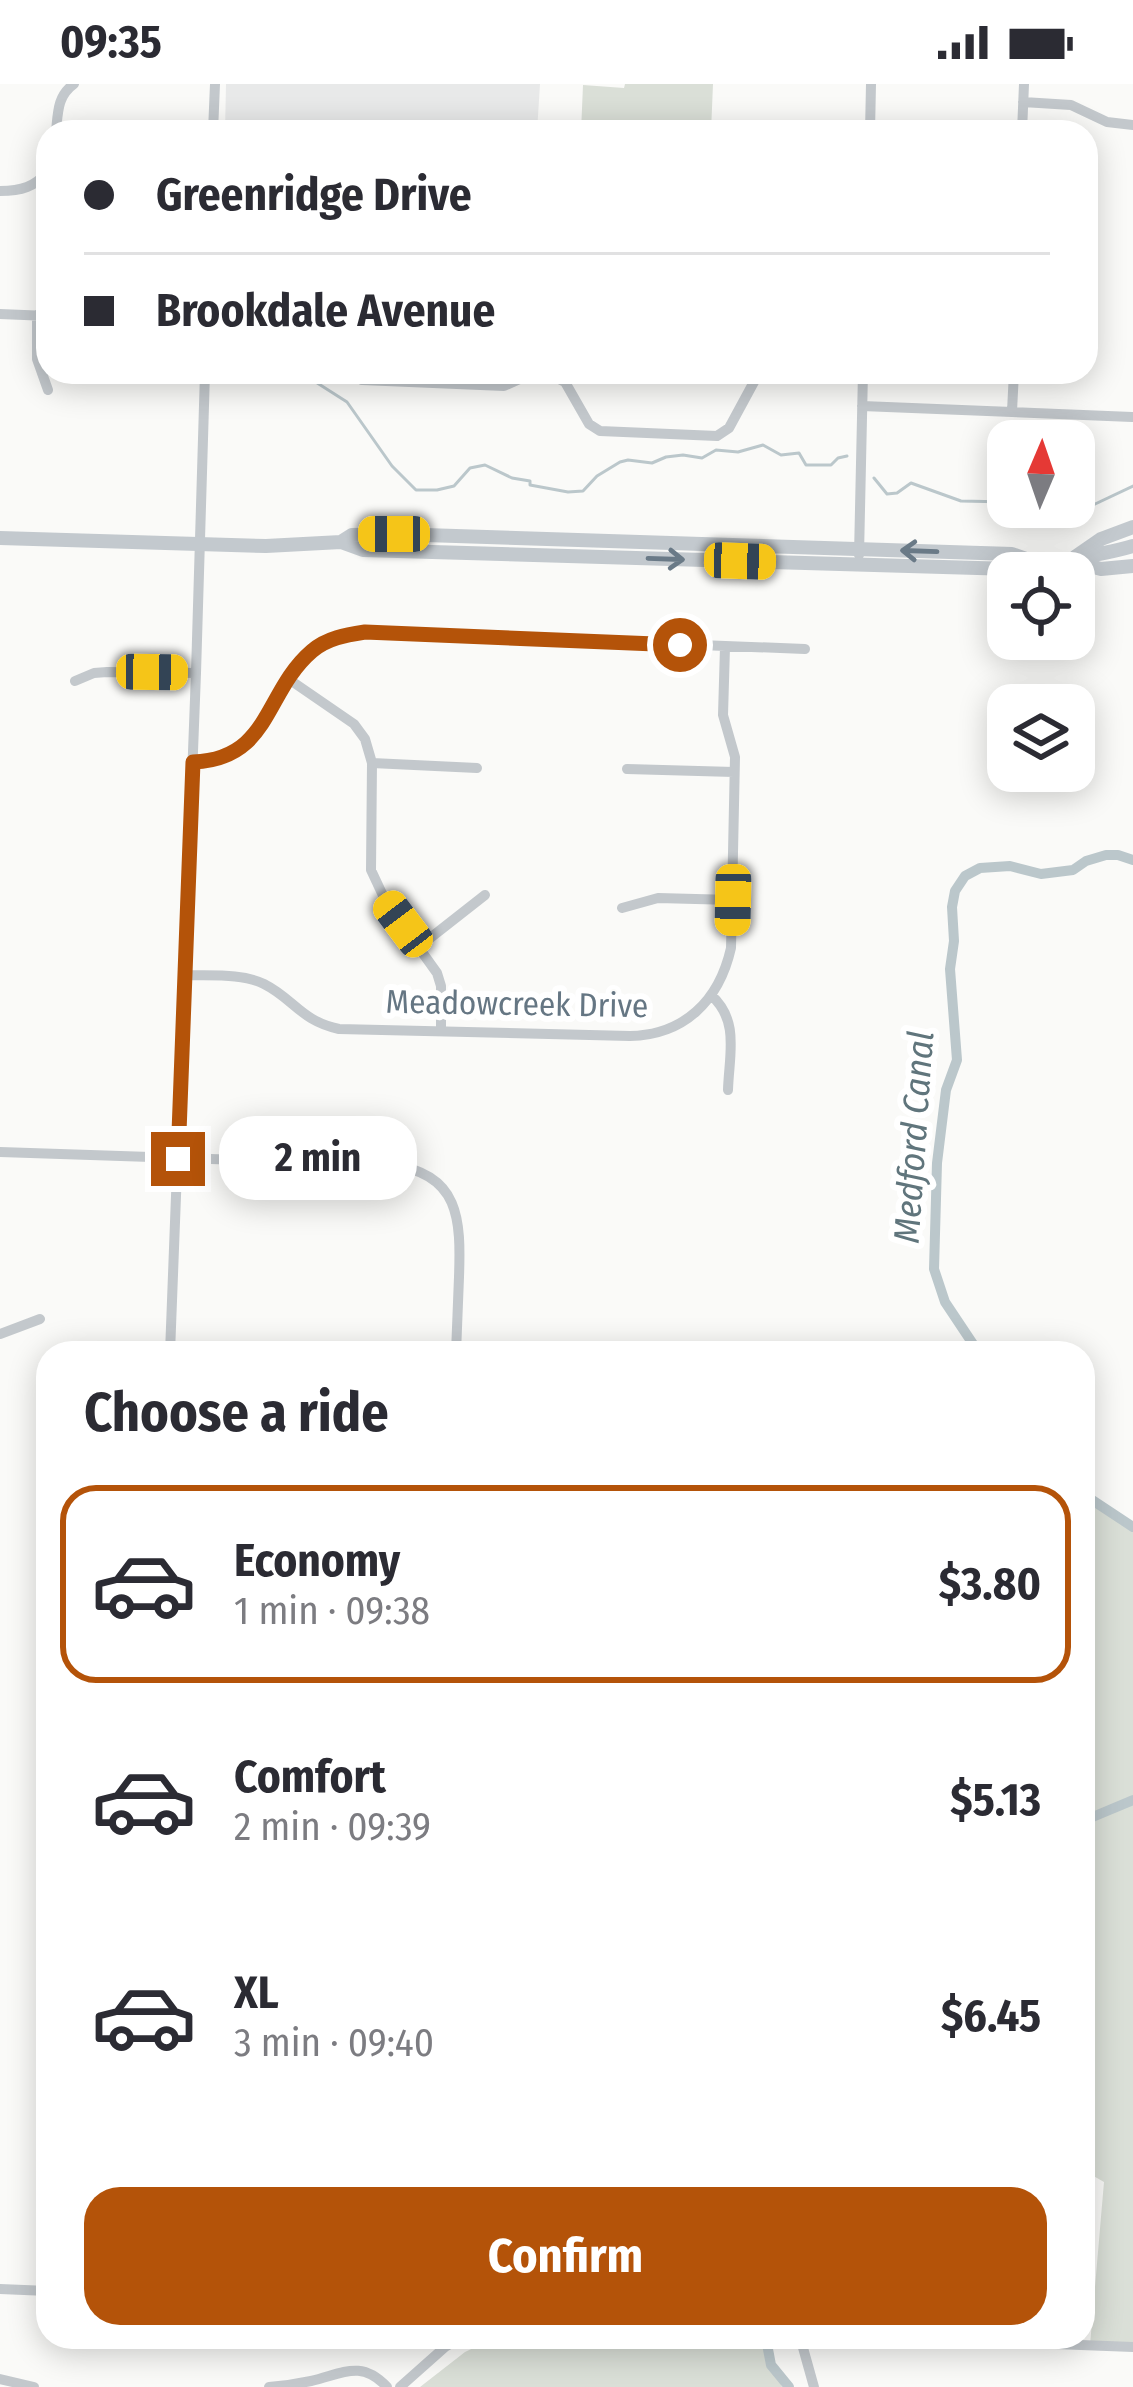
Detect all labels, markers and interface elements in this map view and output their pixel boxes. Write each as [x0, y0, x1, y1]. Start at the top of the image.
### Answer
text: 09:35 [60, 15, 162, 69]
text: Greenridge Drive [156, 168, 472, 222]
text: Brookdale Avenue [156, 284, 495, 338]
north arrow [987, 420, 1095, 528]
map controls [987, 420, 1095, 792]
car [358, 516, 430, 552]
one-way arrow [900, 539, 939, 562]
car [703, 542, 777, 580]
one-way arrow [646, 547, 685, 570]
button: locate [987, 552, 1095, 660]
route start [653, 618, 707, 672]
car [116, 653, 188, 691]
button: layers [987, 684, 1095, 792]
car [714, 864, 752, 936]
car [367, 884, 439, 964]
street label: Meadowcreek Drive [385, 982, 649, 1026]
water label: Medford Canal [885, 1029, 943, 1245]
callout: 2 min [220, 1117, 418, 1201]
route end [151, 1132, 205, 1186]
text: 2 min [275, 1135, 361, 1181]
text: Choose a ride [84, 1381, 389, 1445]
icon: car [90, 1530, 198, 1638]
text: Economy [234, 1534, 400, 1588]
text: $3.80 [939, 1557, 1041, 1611]
text: 1 min · 09:38 [234, 1588, 430, 1634]
icon: car [90, 1746, 198, 1854]
text: Comfort [234, 1750, 386, 1804]
text: $5.13 [950, 1773, 1041, 1827]
text: 2 min · 09:39 [234, 1804, 431, 1850]
icon: car [90, 1962, 198, 2070]
text: XL [234, 1966, 279, 2020]
text: $6.45 [941, 1989, 1041, 2043]
text: 3 min · 09:40 [234, 2020, 434, 2066]
button: Confirm [84, 2187, 1047, 2325]

